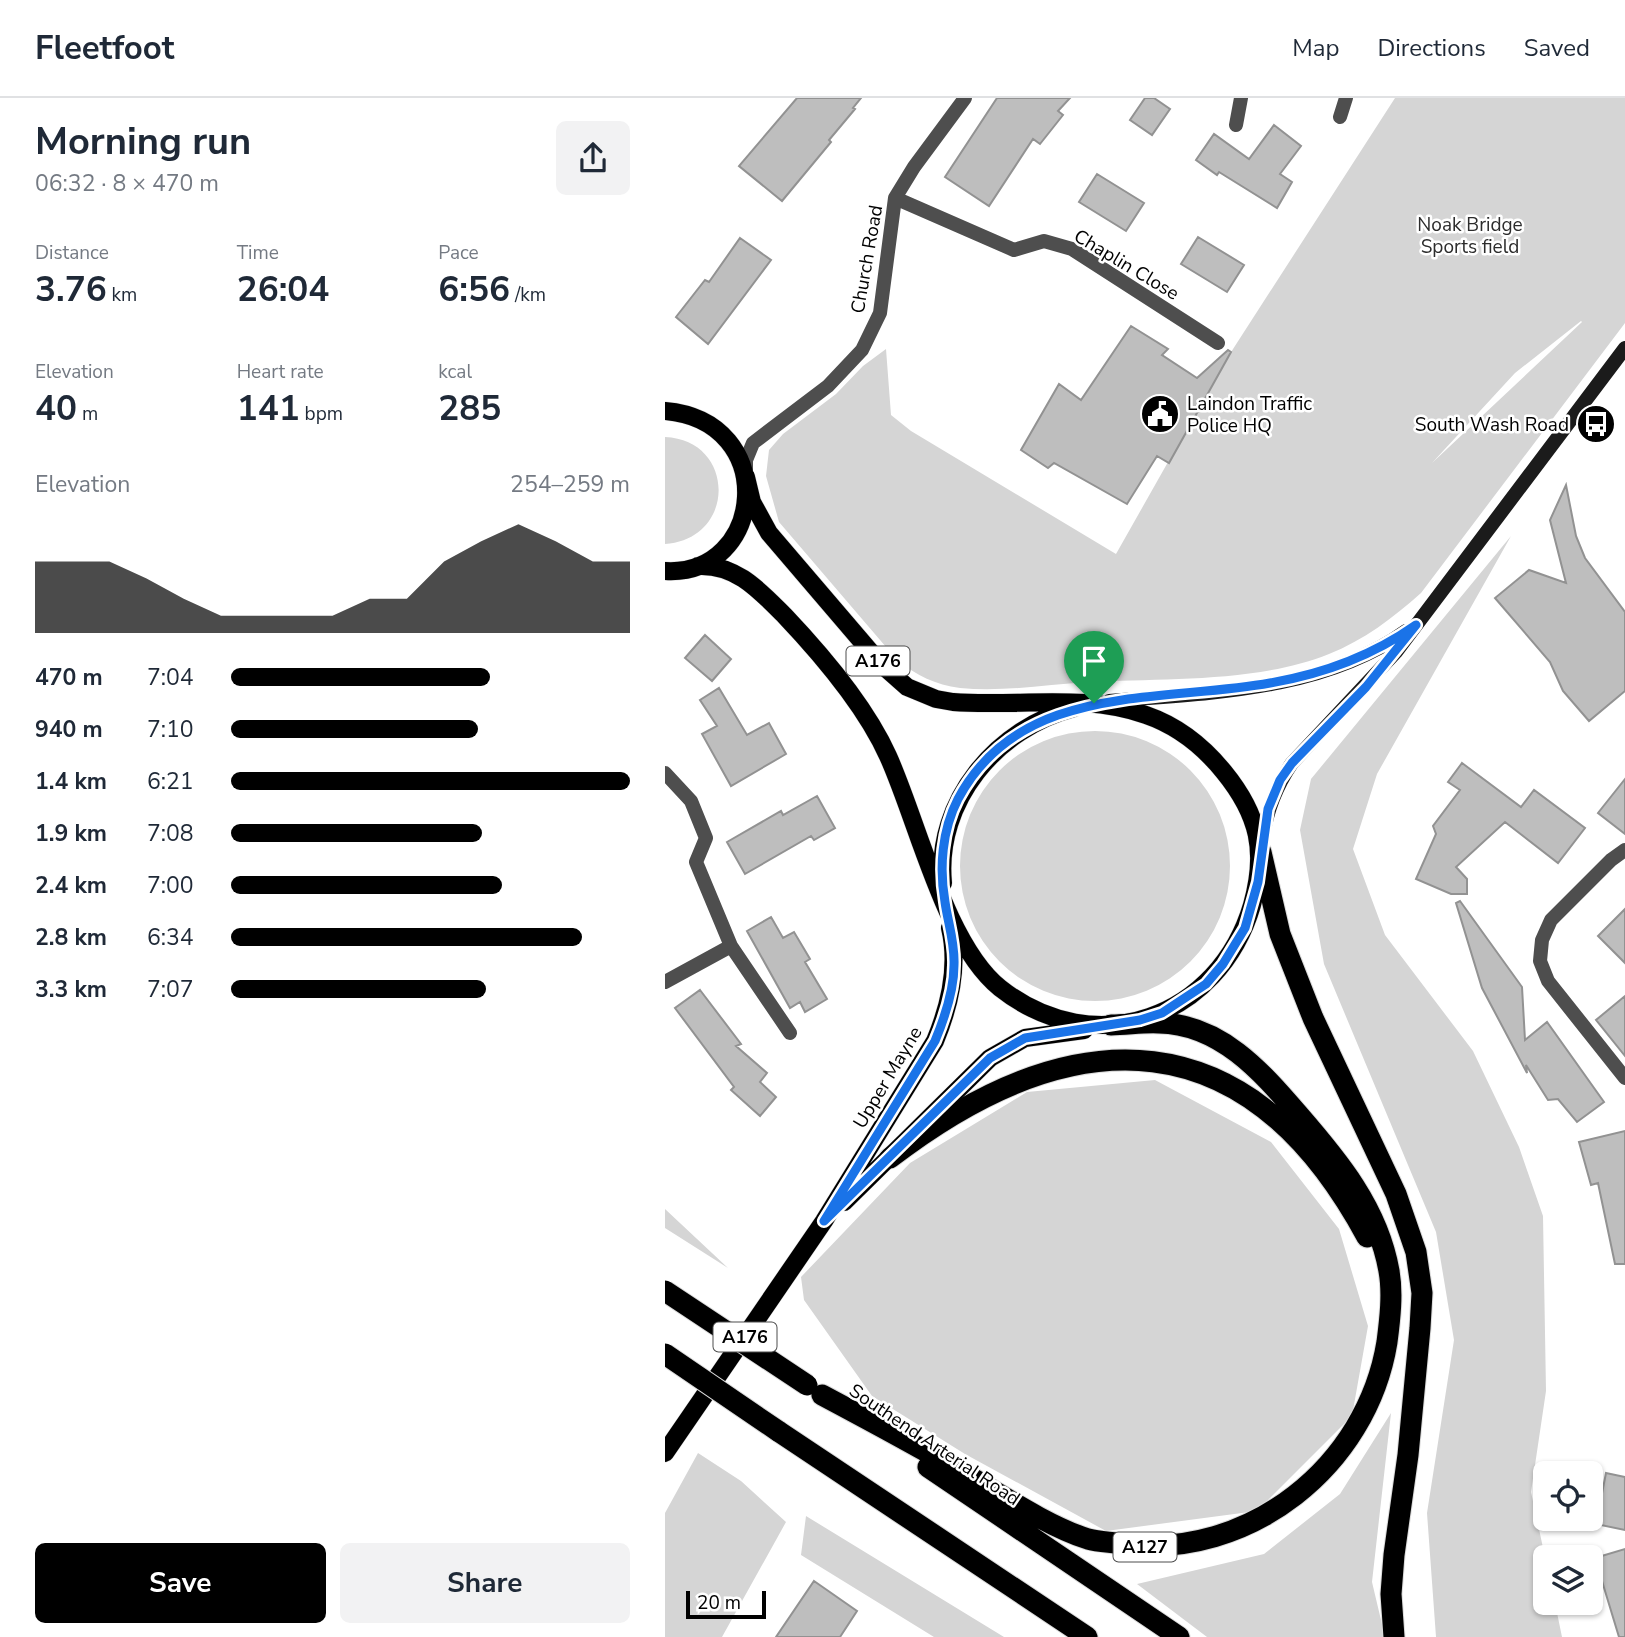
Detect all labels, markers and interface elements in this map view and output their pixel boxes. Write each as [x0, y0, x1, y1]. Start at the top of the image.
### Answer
text: Fleetfoot [35, 26, 174, 71]
text: Map [1292, 32, 1339, 64]
text: Directions [1377, 32, 1486, 64]
text: Saved [1524, 32, 1590, 64]
text: Morning run [35, 116, 251, 167]
button: share [556, 121, 630, 195]
text: 06:32 · 8 × 470 m [35, 168, 219, 199]
street label: Church Road [845, 203, 889, 315]
park label: Noak Bridge Sports field [1417, 212, 1523, 260]
street label: Chaplin Close [1069, 223, 1184, 307]
text: Distance [35, 240, 109, 266]
text: Time [237, 240, 279, 266]
text: Pace [438, 240, 479, 266]
text: 3.76 [35, 266, 107, 313]
text: 26:04 [237, 266, 329, 313]
text: 6:56 [438, 266, 510, 313]
text: km [107, 282, 137, 308]
text: /km [510, 282, 546, 308]
text: Elevation [35, 359, 114, 385]
text: Heart rate [237, 359, 324, 385]
text: kcal [438, 359, 472, 385]
text: 40 [35, 385, 77, 432]
text: 141 [237, 385, 300, 432]
text: 285 [438, 385, 501, 432]
place label: Laindon Traffic Police HQ [1187, 391, 1312, 439]
public building icon: Laindon Traffic Police HQ [1139, 393, 1181, 435]
text: m [77, 401, 98, 427]
text: bpm [300, 401, 343, 427]
bus stop icon: South Wash Road [1575, 403, 1617, 445]
place label: South Wash Road [1415, 412, 1569, 438]
text: Elevation [35, 469, 130, 500]
text: 254–259 m [510, 469, 630, 500]
pin [1064, 631, 1124, 703]
icon: arrive [1075, 642, 1113, 680]
road number: A176 [847, 646, 909, 676]
text: 470 m [35, 662, 103, 693]
text: 7:04 [147, 662, 194, 693]
text: 940 m [35, 714, 103, 745]
text: 7:10 [147, 714, 194, 745]
text: 1.4 km [35, 766, 107, 797]
text: 6:21 [147, 766, 194, 797]
text: 1.9 km [35, 818, 107, 849]
text: 7:08 [147, 818, 194, 849]
text: 2.4 km [35, 870, 107, 901]
text: 7:00 [147, 870, 194, 901]
text: 2.8 km [35, 922, 107, 953]
text: 6:34 [147, 922, 194, 953]
text: 3.3 km [35, 974, 107, 1005]
text: 7:07 [147, 974, 194, 1005]
street label: Upper Mayne [847, 1022, 929, 1133]
road number: A176 [713, 1322, 777, 1352]
street label: Southend Arterial Road [844, 1378, 1025, 1512]
map controls [1533, 1461, 1603, 1615]
button: locate [1533, 1461, 1603, 1531]
road number: A127 [1113, 1532, 1177, 1562]
button: Save [35, 1543, 326, 1623]
button: Share [340, 1543, 630, 1623]
button: layers [1533, 1545, 1603, 1615]
scale bar [686, 1588, 767, 1620]
text: 20 m [697, 1590, 741, 1616]

